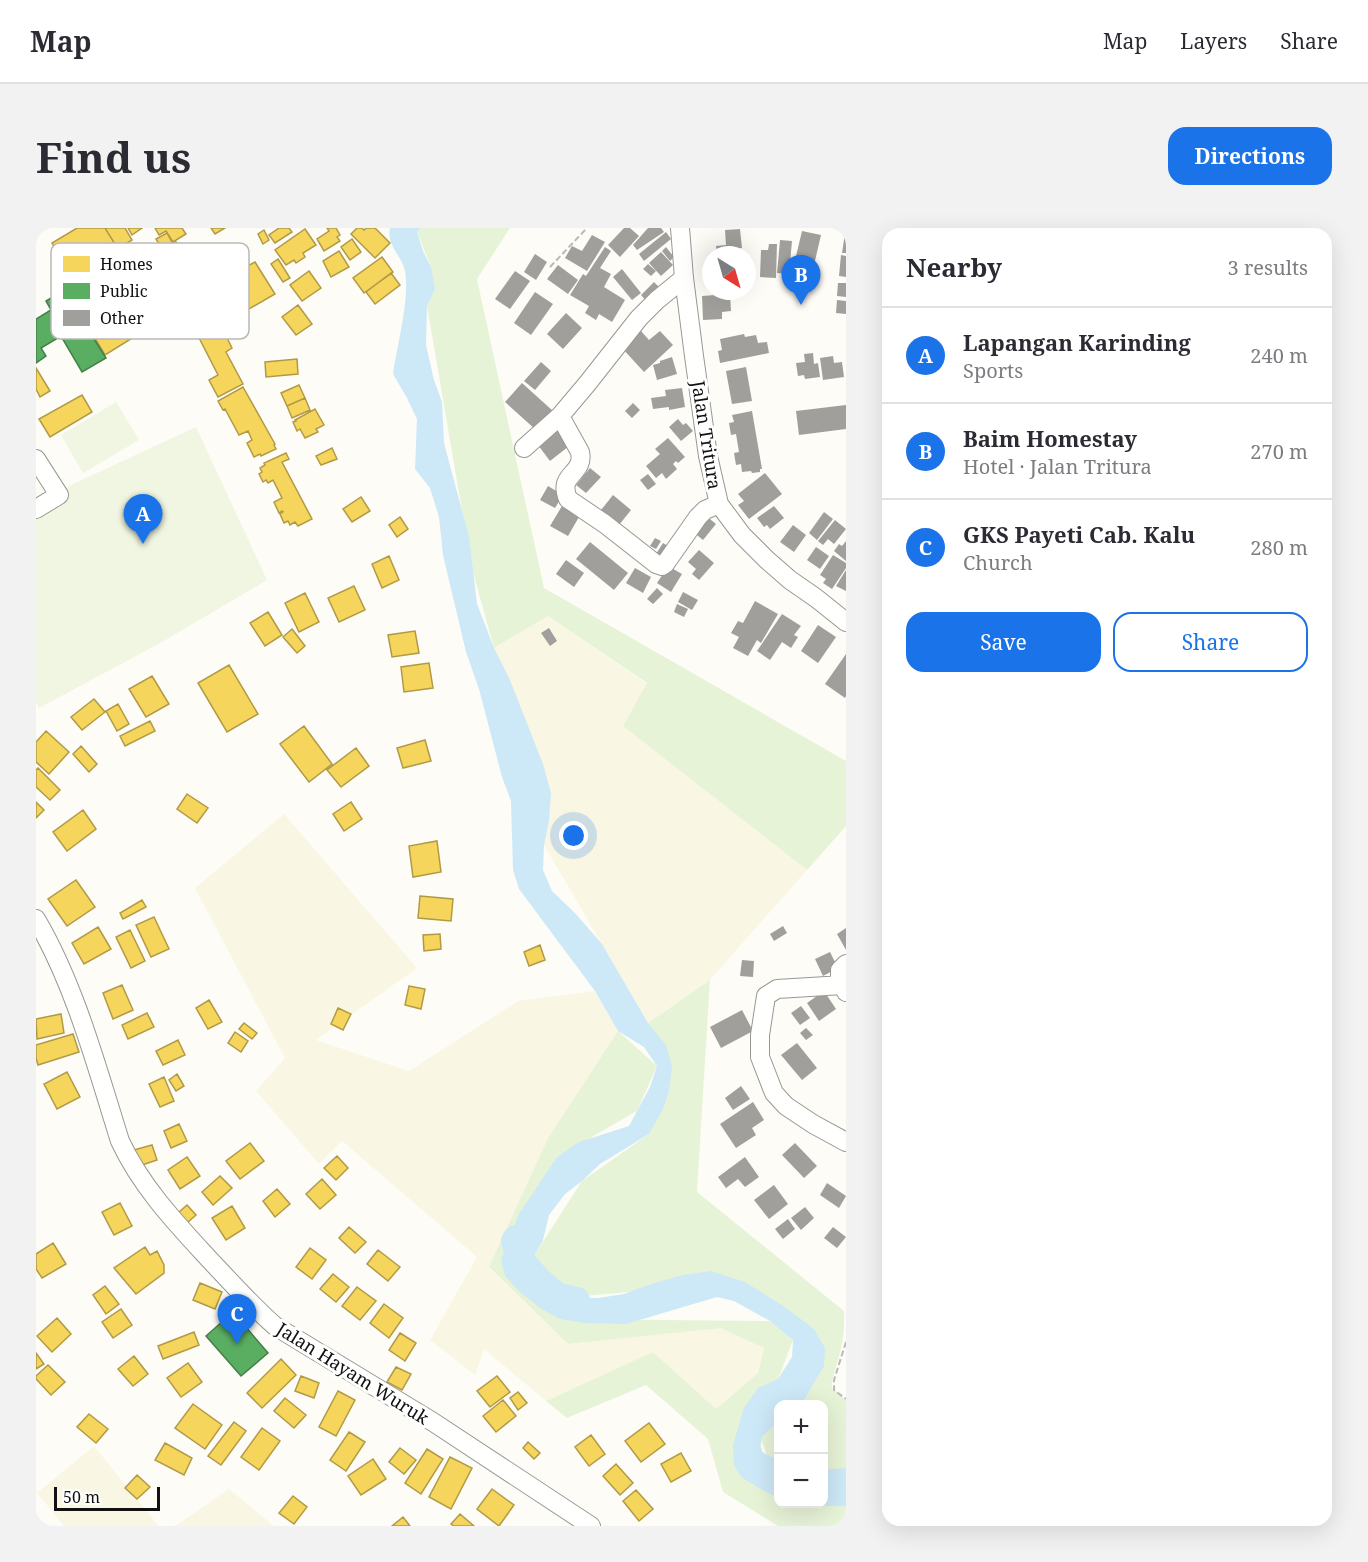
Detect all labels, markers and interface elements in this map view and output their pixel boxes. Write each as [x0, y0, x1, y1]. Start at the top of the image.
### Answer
text: Map [30, 22, 92, 60]
text: Map [1103, 27, 1147, 55]
text: Layers [1180, 27, 1247, 55]
text: Share [1280, 27, 1338, 55]
button: Directions [1168, 127, 1332, 185]
text: Find us [36, 128, 191, 185]
legend [51, 243, 249, 339]
north arrow [702, 246, 756, 300]
text: Nearby [906, 249, 1002, 285]
text: Homes [100, 253, 153, 275]
text: 3 results [1228, 254, 1308, 281]
pin: B [782, 256, 820, 305]
text: Public [100, 280, 148, 302]
text: Other [100, 307, 144, 329]
text: Lapangan Karinding [963, 327, 1191, 357]
text: A [918, 342, 933, 369]
text: 240 m [1250, 342, 1308, 369]
text: Sports [963, 357, 1023, 384]
street label: Jalan Tritura [686, 378, 727, 491]
text: Baim Homestay [963, 423, 1137, 453]
text: B [919, 438, 932, 465]
text: 270 m [1250, 438, 1308, 465]
text: Hotel · Jalan Tritura [963, 453, 1152, 480]
pin: A [124, 494, 162, 544]
text: GKS Payeti Cab. Kalu [963, 519, 1195, 549]
text: C [919, 534, 932, 561]
text: 280 m [1250, 534, 1308, 561]
text: Church [963, 549, 1033, 576]
button: Save [906, 612, 1101, 672]
button: Share [1113, 612, 1308, 672]
your location [559, 821, 588, 850]
pin: C [218, 1294, 256, 1344]
street label: Jalan Hayam Wuruk [271, 1316, 434, 1430]
map controls [774, 1400, 828, 1508]
button: + [774, 1400, 828, 1454]
button: − [774, 1454, 828, 1508]
scale bar [54, 1484, 160, 1512]
text: 50 m [63, 1486, 100, 1508]

